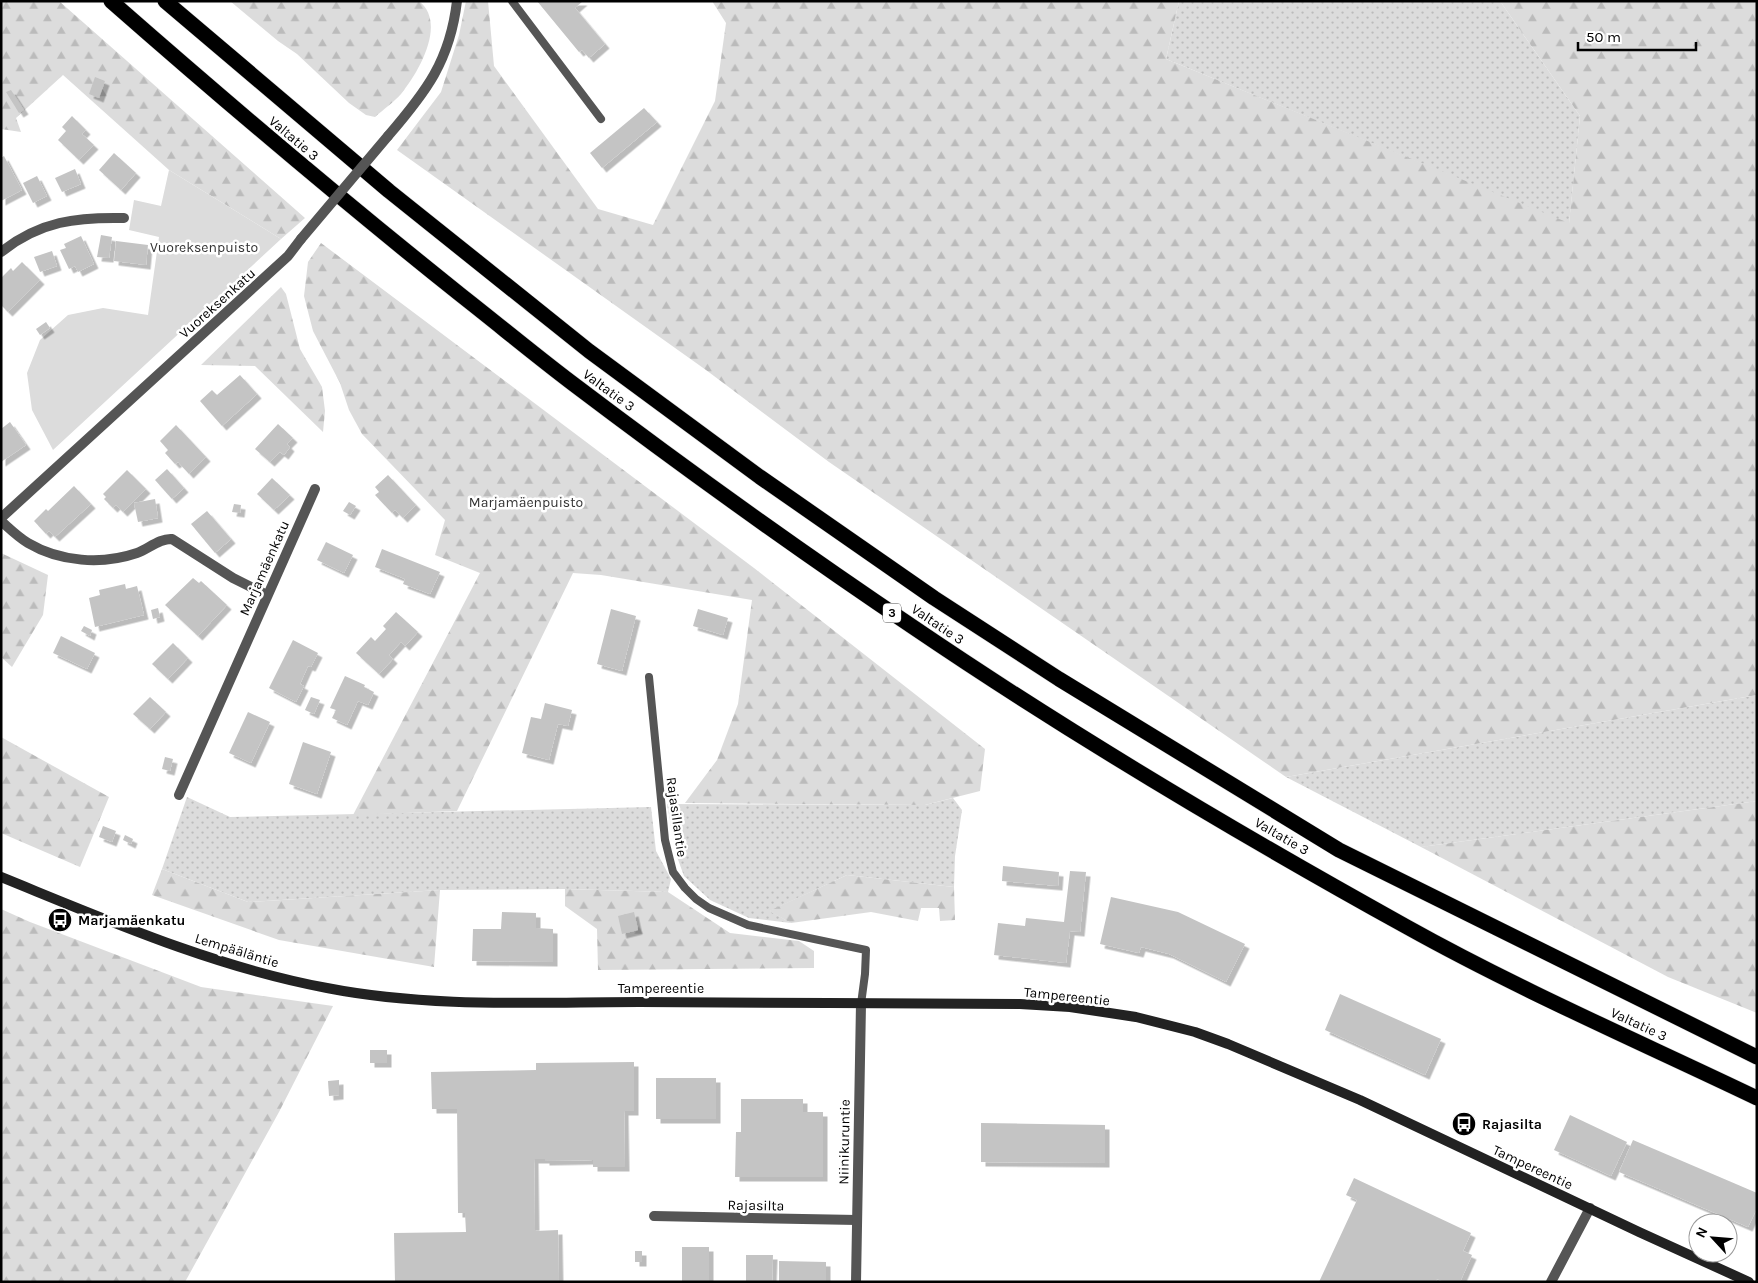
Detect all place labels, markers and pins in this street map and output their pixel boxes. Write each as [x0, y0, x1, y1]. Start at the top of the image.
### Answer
bus stop icon: Marjamäenkatu [47, 907, 73, 933]
place label: Marjamäenkatu [78, 912, 185, 929]
bus stop icon: Rajasilta [1451, 1111, 1477, 1137]
place label: Rajasilta [1482, 1116, 1542, 1133]

